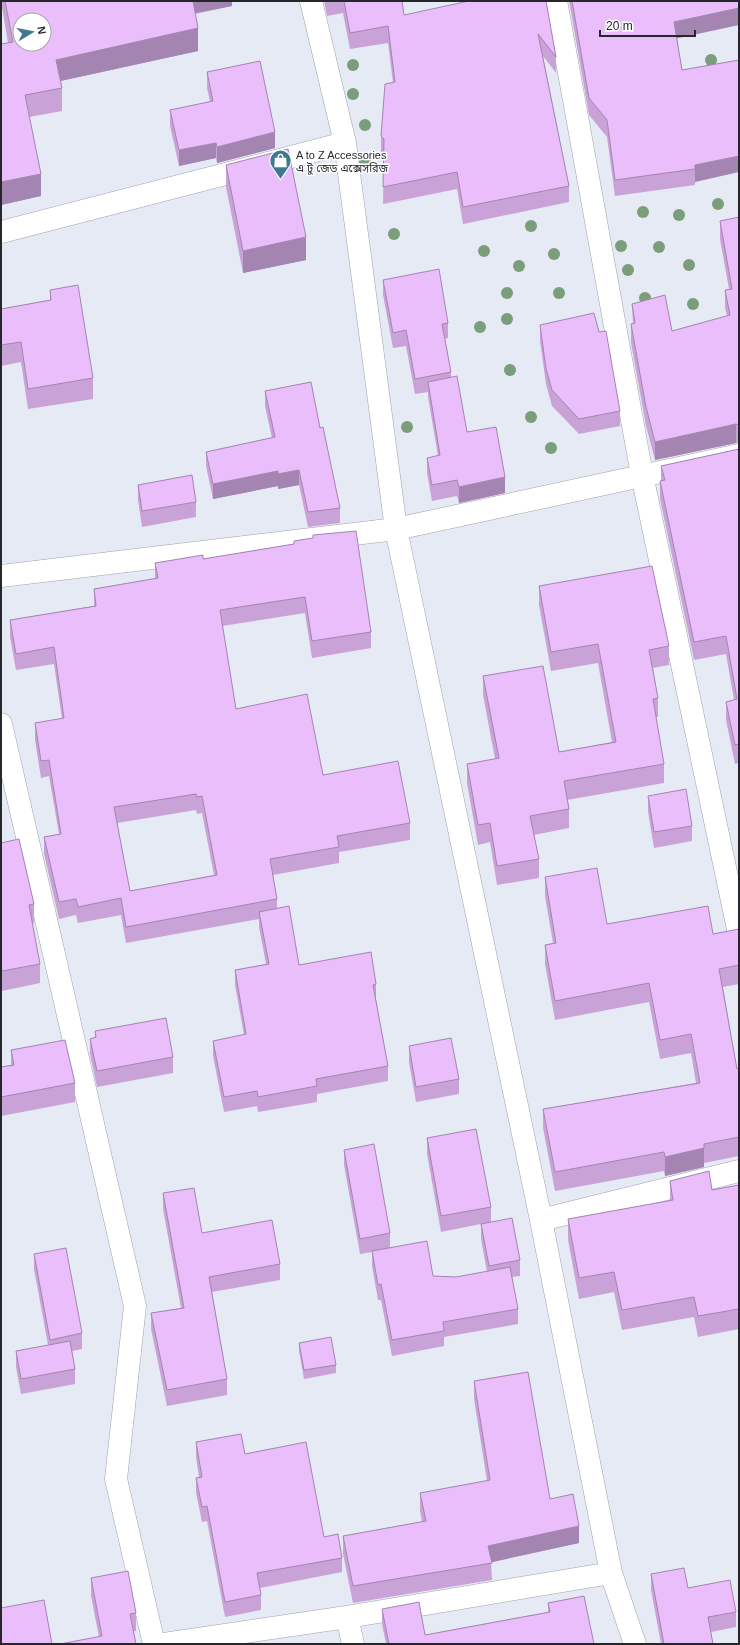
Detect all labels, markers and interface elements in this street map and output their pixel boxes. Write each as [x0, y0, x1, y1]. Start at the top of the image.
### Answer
north arrow [12, 12, 52, 52]
scale bar [600, 12, 695, 38]
text: 20 m [606, 19, 633, 33]
text: N [35, 25, 48, 35]
shop icon: A to Z Accessories এ টু জেড এক্সেসরিজ [267, 148, 293, 181]
place label: A to Z Accessories এ টু জেড এক্সেসরিজ [296, 149, 389, 175]

